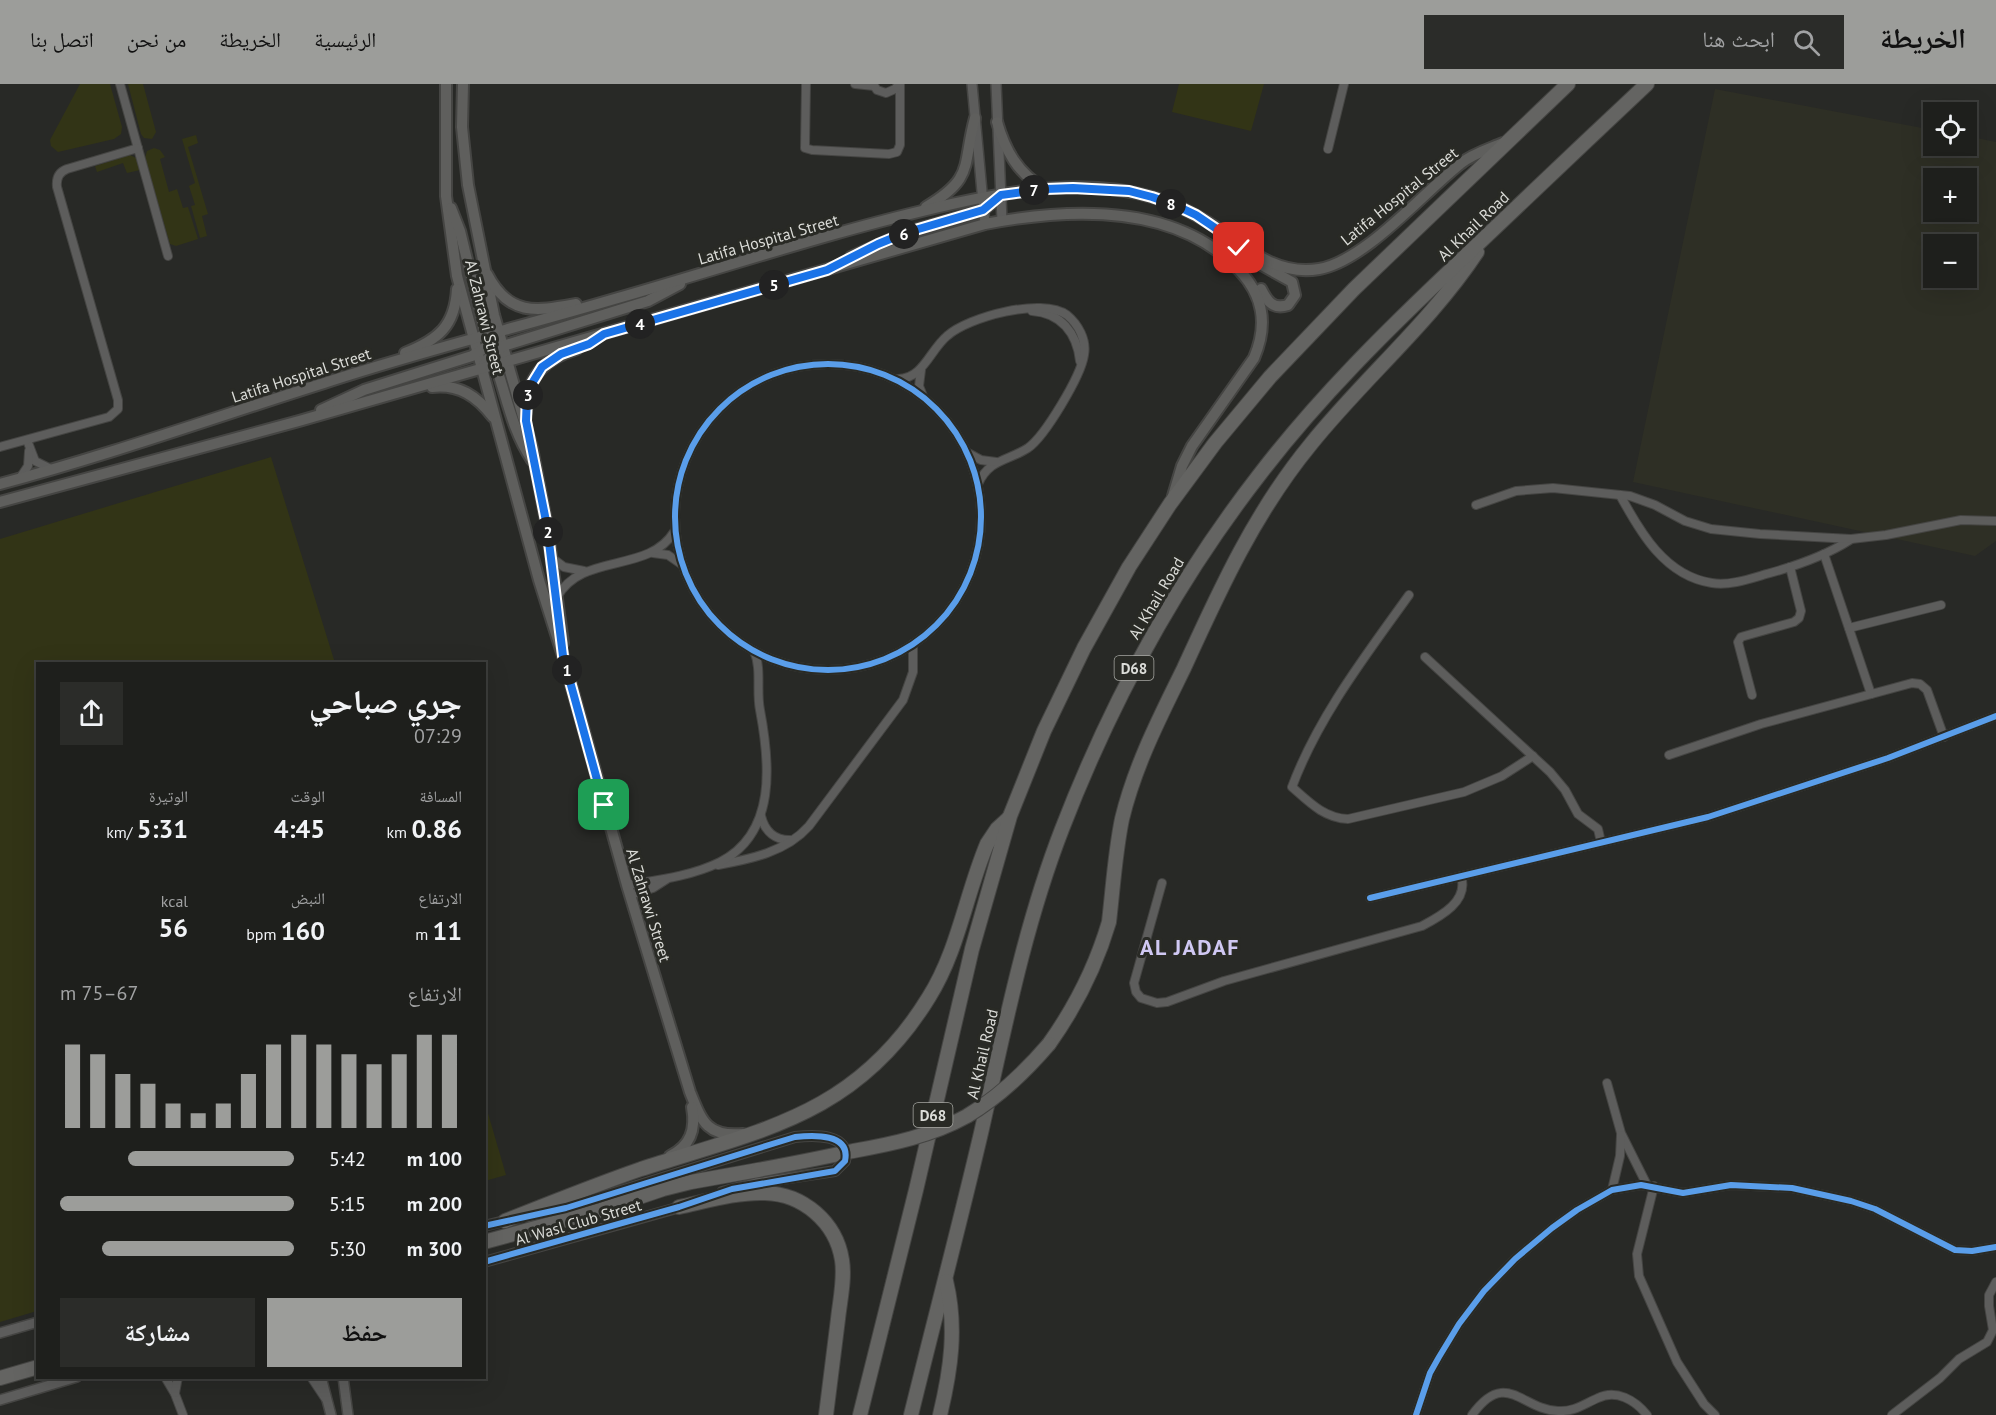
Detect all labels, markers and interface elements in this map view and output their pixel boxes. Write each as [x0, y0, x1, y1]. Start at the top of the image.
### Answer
search box [1424, 15, 1844, 69]
text: الخريطة [1880, 19, 1966, 56]
text: ابحث هنا [1702, 25, 1775, 53]
text: اتصل بنا [30, 26, 94, 53]
text: من نحن [127, 26, 186, 53]
text: الخريطة [219, 26, 281, 53]
text: الرئيسية [314, 26, 376, 53]
icon: search [1790, 26, 1823, 59]
map controls [1923, 102, 1977, 288]
button: locate [1923, 102, 1977, 156]
street label: Latifa Hospital Street [1336, 142, 1462, 249]
button: + [1923, 168, 1977, 222]
pin: 7 [1019, 175, 1049, 205]
text: 7 [1029, 180, 1039, 200]
street label: Al Khail Road [1433, 187, 1513, 265]
pin: 8 [1156, 189, 1186, 219]
text: 8 [1166, 194, 1176, 214]
street label: Latifa Hospital Street [696, 209, 841, 269]
pin: 6 [889, 219, 919, 249]
pin [1213, 222, 1264, 273]
text: 6 [899, 224, 909, 244]
icon: check [1222, 231, 1255, 264]
button: − [1923, 234, 1977, 288]
street label: Al Zahrawi Street [461, 258, 509, 377]
pin: 5 [759, 270, 789, 300]
text: 5 [769, 275, 779, 295]
pin: 4 [625, 309, 655, 339]
text: 4 [635, 314, 645, 334]
street label: Latifa Hospital Street [229, 343, 374, 407]
pin: 3 [513, 380, 543, 410]
text: 3 [523, 385, 533, 405]
pin: 2 [533, 517, 563, 547]
text: 2 [543, 522, 553, 542]
street label: Al Khail Road [1124, 553, 1188, 643]
pin: 1 [552, 655, 582, 685]
road number: D68 [1114, 656, 1154, 680]
text: 1 [562, 660, 572, 680]
text: جري صباحي [309, 679, 462, 722]
button: share [60, 682, 123, 745]
text: 07:29 [414, 723, 462, 749]
pin [578, 779, 629, 830]
text: الوتيرة [149, 786, 188, 806]
text: الوقت [291, 786, 325, 806]
text: المسافة [420, 786, 462, 806]
icon: arrive [587, 788, 620, 821]
text: 5:31 [137, 812, 188, 845]
text: 4:45 [274, 812, 325, 845]
text: 0.86 [411, 812, 462, 845]
text: /km [106, 822, 137, 842]
text: km [386, 822, 411, 842]
street label: Al Zahrawi Street [622, 846, 676, 965]
text: النبض [291, 888, 325, 908]
text: الارتفاع [418, 888, 462, 908]
text: kcal [161, 891, 188, 911]
text: 56 [159, 911, 188, 944]
text: 160 [281, 914, 325, 947]
text: 11 [433, 914, 462, 947]
text: bpm [246, 924, 281, 944]
text: m [415, 924, 433, 944]
district label: AL JADAF [1140, 933, 1240, 961]
text: 67–75 m [60, 980, 138, 1006]
text: الارتفاع [407, 981, 462, 1007]
street label: Al Khail Road [962, 1007, 1002, 1101]
road number: D68 [914, 1103, 952, 1127]
text: 5:42 [329, 1146, 366, 1172]
text: 100 m [407, 1146, 462, 1172]
text: 5:15 [329, 1191, 366, 1217]
text: 200 m [407, 1191, 462, 1217]
street label: Al Wasl Club Street [513, 1194, 644, 1250]
text: 5:30 [329, 1236, 366, 1262]
text: 300 m [407, 1236, 462, 1262]
button: مشاركة [60, 1298, 255, 1367]
button: حفظ [267, 1298, 462, 1367]

